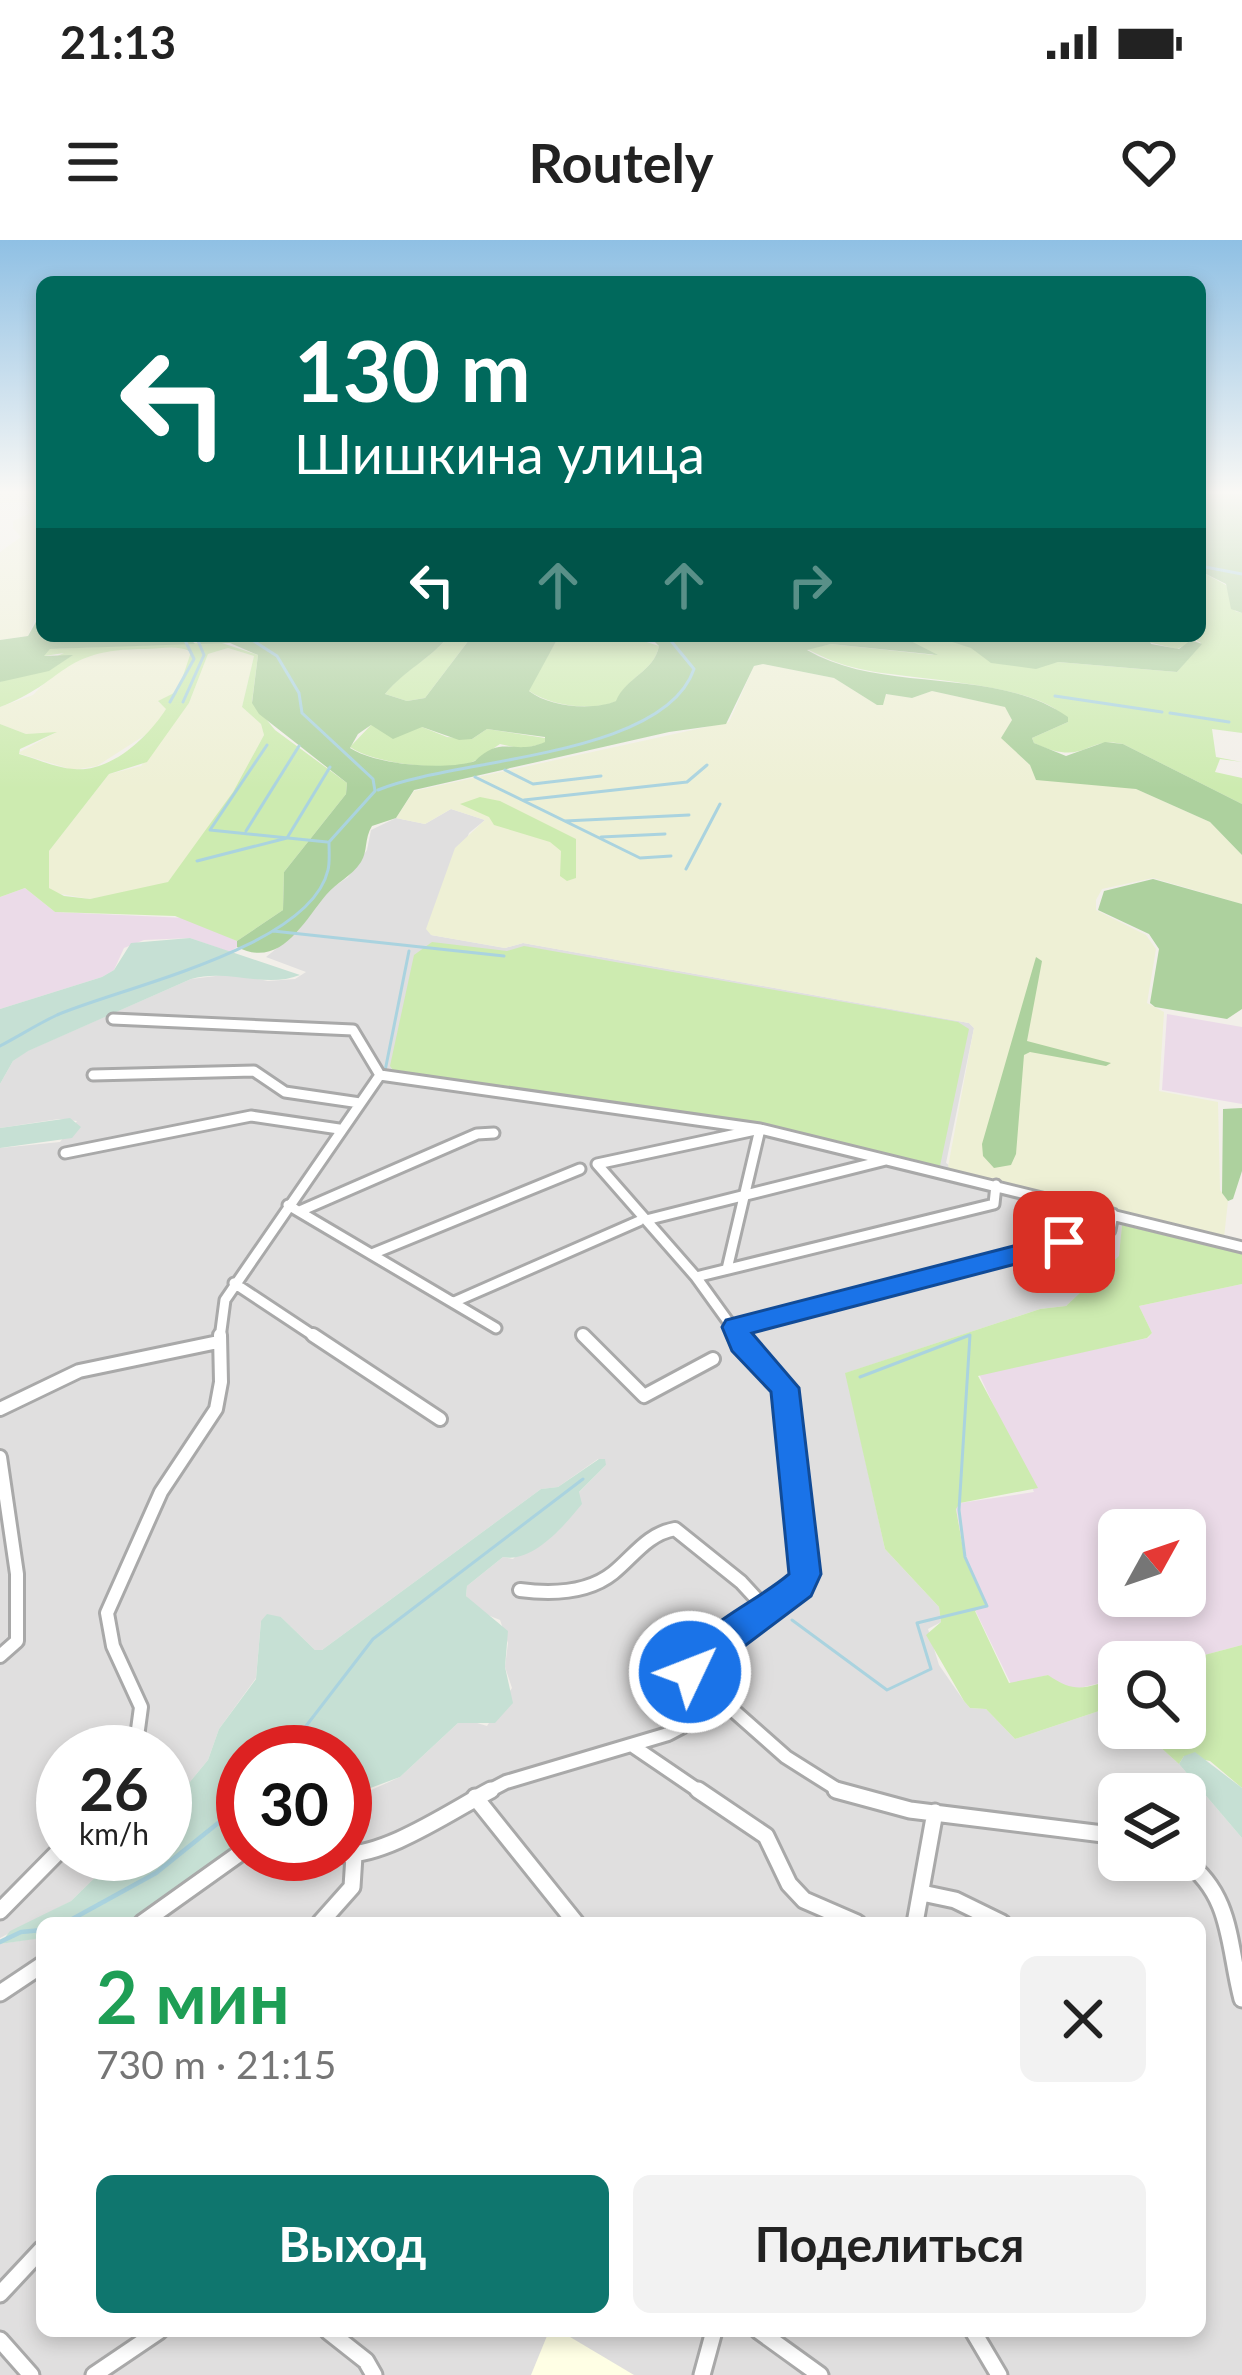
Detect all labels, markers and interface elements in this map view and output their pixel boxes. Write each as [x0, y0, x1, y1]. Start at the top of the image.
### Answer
text: 21:13 [60, 15, 176, 69]
icon: menu [60, 129, 126, 195]
icon: heart [1116, 129, 1182, 195]
text: Routely [528, 130, 714, 195]
text: 130 m [294, 319, 531, 420]
icon: left [96, 324, 252, 480]
text: Шишкина улица [294, 421, 705, 486]
icon: left [399, 552, 465, 618]
icon: ahead [525, 552, 591, 618]
icon: ahead [651, 552, 717, 618]
icon: right [777, 552, 843, 618]
pin [1013, 1191, 1115, 1293]
icon: arrive [1031, 1209, 1097, 1275]
north arrow [1098, 1509, 1206, 1617]
map controls [1098, 1509, 1206, 1881]
position arrow [627, 1609, 753, 1735]
button: search [1098, 1641, 1206, 1749]
speed limit sign: 30 [216, 1725, 372, 1881]
text: 26 [79, 1752, 149, 1824]
button: layers [1098, 1773, 1206, 1881]
text: km/h [79, 1815, 149, 1851]
text: 2 мин [96, 1953, 290, 2039]
button: close [1020, 1956, 1146, 2082]
text: 730 m · 21:15 [96, 2041, 336, 2087]
button: Выход [96, 2175, 609, 2313]
button: Поделиться [633, 2175, 1146, 2313]

